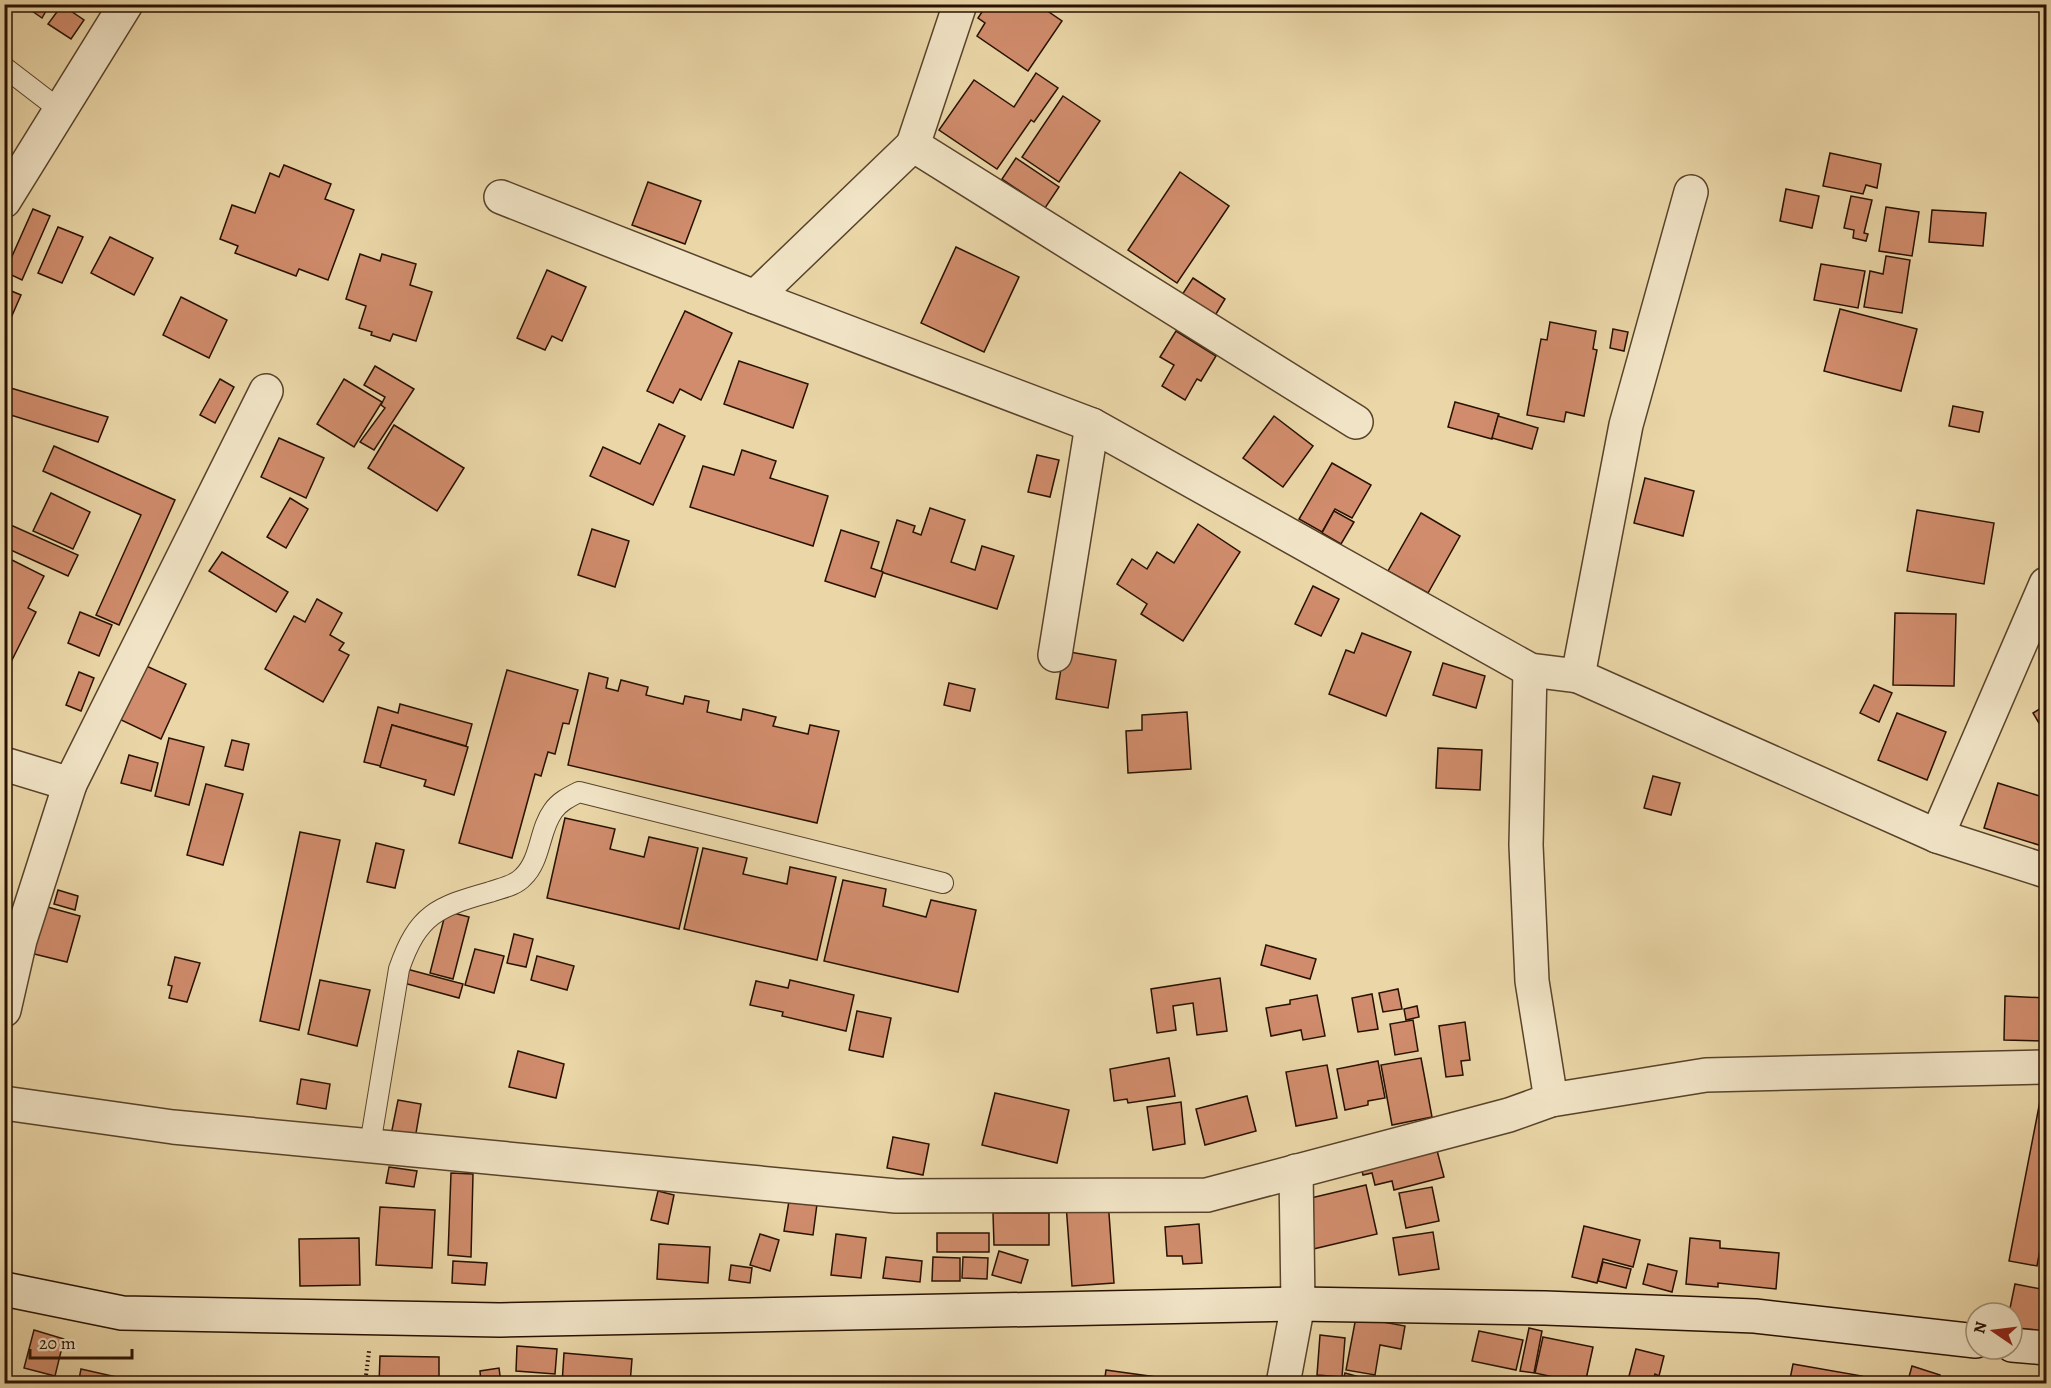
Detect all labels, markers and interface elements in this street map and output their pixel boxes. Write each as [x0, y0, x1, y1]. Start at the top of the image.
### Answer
north arrow [1964, 1301, 2024, 1361]
text: N [1968, 1319, 1993, 1336]
scale bar [30, 1322, 132, 1360]
text: 20 m [39, 1331, 76, 1355]

